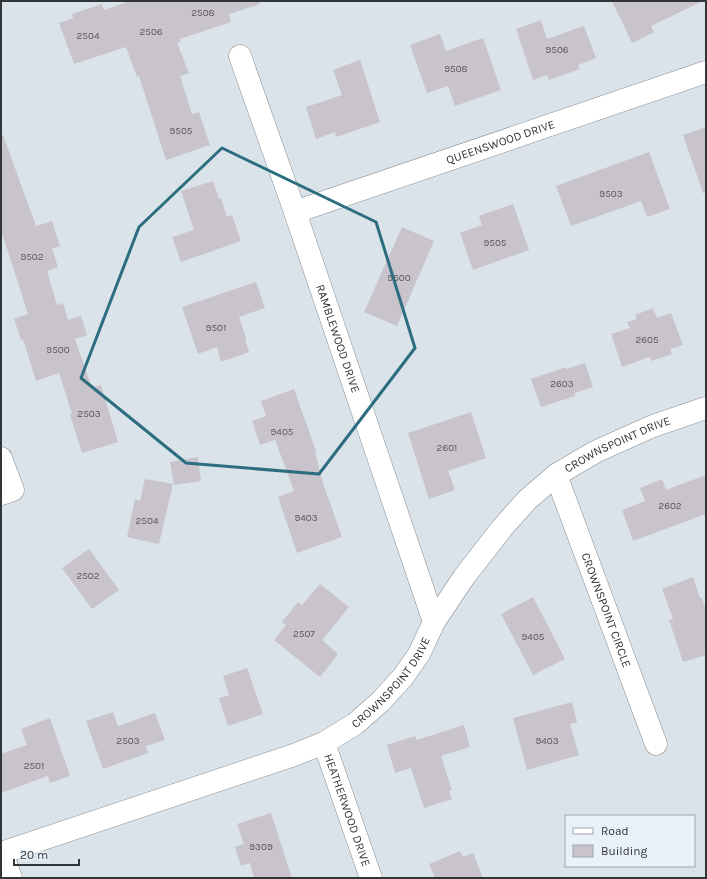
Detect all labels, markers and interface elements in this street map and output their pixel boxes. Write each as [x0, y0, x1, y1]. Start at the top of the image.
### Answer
house number: 2508 [191, 7, 215, 19]
house number: 2506 [139, 26, 163, 38]
house number: 2504 [77, 30, 100, 42]
house number: 9506 [545, 44, 569, 56]
house number: 9508 [444, 63, 468, 75]
street label: QUEENSWOOD DRIVE [444, 117, 557, 167]
house number: 9505 [169, 125, 193, 137]
house number: 9503 [599, 188, 623, 200]
house number: 9505 [483, 237, 507, 249]
house number: 9502 [20, 251, 44, 263]
house number: 9500 [387, 272, 411, 284]
street label: RAMBLEWOOD DRIVE [313, 283, 363, 394]
house number: 9501 [206, 322, 226, 334]
house number: 2605 [635, 334, 659, 346]
house number: 9500 [46, 344, 70, 356]
house number: 2603 [550, 378, 574, 390]
house number: 2503 [77, 408, 101, 420]
street label: CROWNSPOINT DRIVE [562, 414, 672, 475]
house number: 9405 [271, 426, 294, 438]
house number: 2601 [437, 442, 457, 454]
house number: 2602 [658, 500, 682, 512]
house number: 9403 [294, 512, 318, 524]
house number: 2504 [136, 515, 159, 527]
street label: CROWNSPOINT CIRCLE [578, 551, 634, 669]
house number: 2502 [76, 570, 100, 582]
house number: 2507 [293, 628, 315, 640]
house number: 9405 [522, 631, 545, 643]
street label: CROWNSPOINT DRIVE [349, 635, 433, 731]
house number: 2503 [116, 735, 140, 747]
house number: 9403 [535, 735, 559, 747]
street label: HEATHERWOOD DRIVE [321, 752, 373, 868]
house number: 2501 [24, 760, 44, 772]
legend [565, 815, 695, 867]
text: Road [601, 824, 629, 838]
scale bar [14, 841, 79, 867]
house number: 9309 [249, 841, 273, 853]
text: Building [601, 844, 648, 858]
text: 20 m [20, 848, 48, 862]

